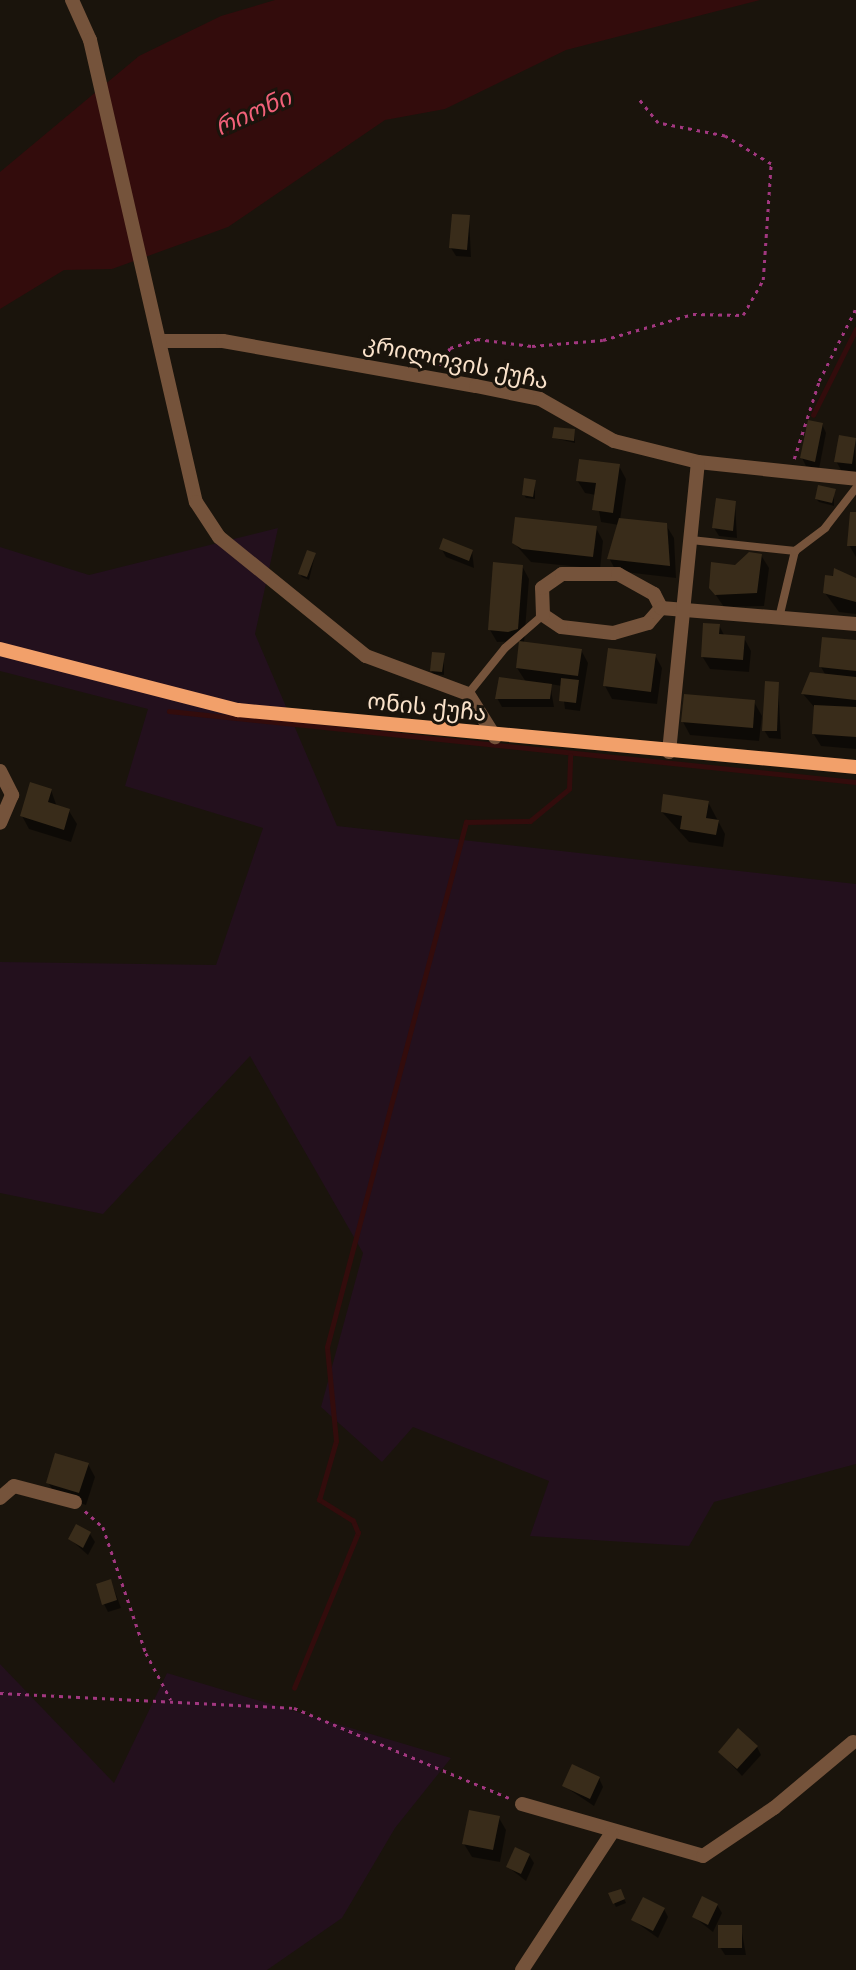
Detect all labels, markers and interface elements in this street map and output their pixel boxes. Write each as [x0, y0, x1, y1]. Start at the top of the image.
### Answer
water label: რიონი [210, 82, 296, 142]
street label: კრილოვის ქუჩა [361, 329, 551, 395]
street label: ონის ქუჩა [366, 687, 488, 727]

